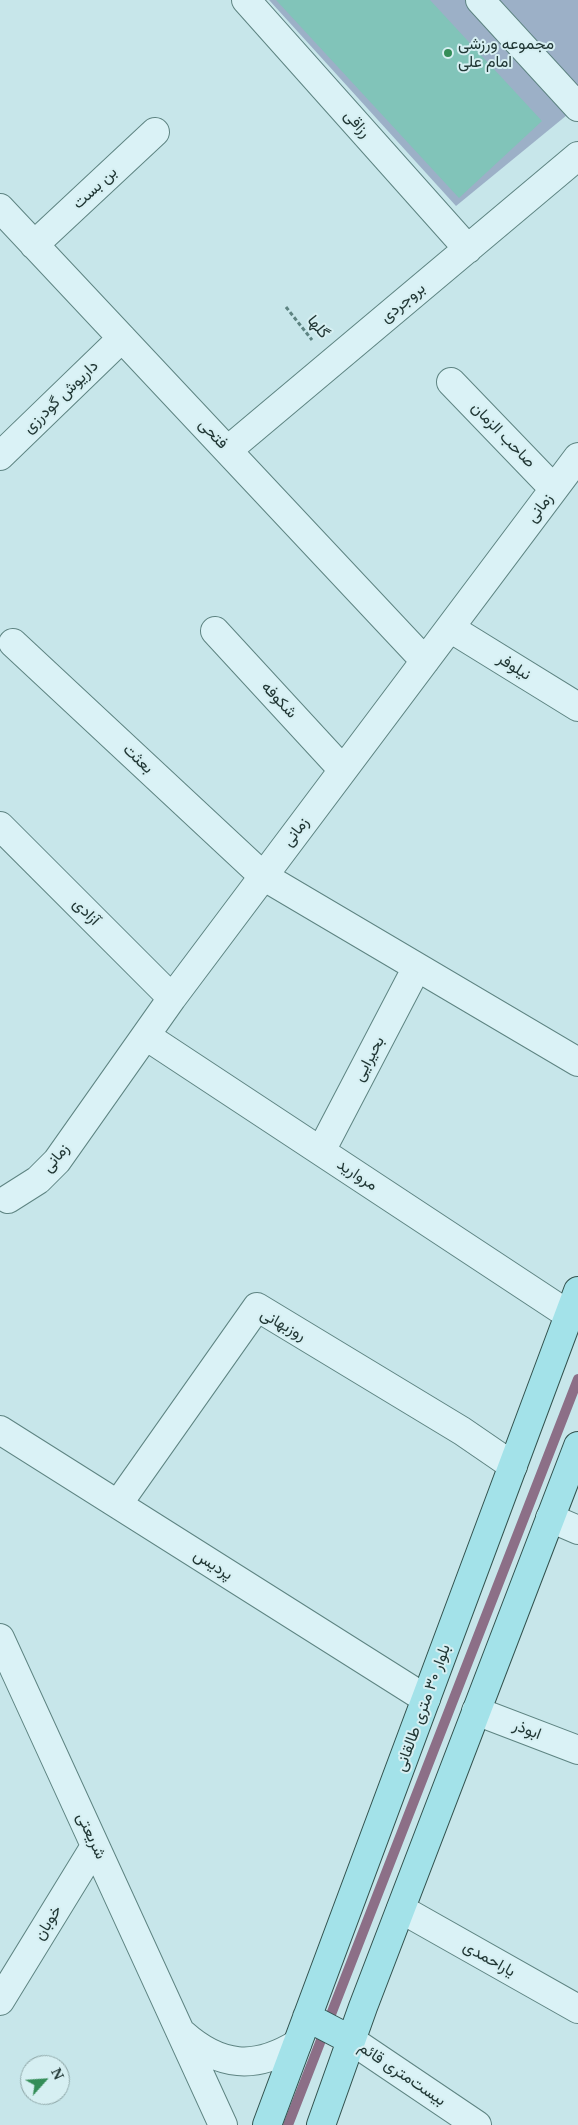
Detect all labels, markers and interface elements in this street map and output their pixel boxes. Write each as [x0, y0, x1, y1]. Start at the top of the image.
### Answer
place label: مجموعه ورزشی امام علی [458, 34, 554, 72]
marker: مجموعه ورزشی امام علی [442, 47, 454, 59]
street label: رزاقی [339, 106, 375, 142]
street label: بن بست [69, 163, 121, 213]
street label: بروجردی [377, 279, 429, 327]
street label: گلها [303, 311, 333, 343]
street label: داریوش گودرزی [20, 356, 102, 438]
street label: صاحب الزمان [467, 398, 539, 472]
street label: فتحی [194, 415, 232, 453]
street label: زمانی [523, 489, 557, 527]
street label: نیلوفر [494, 649, 534, 685]
street label: شکوفه [257, 678, 301, 722]
street label: بعثت [119, 740, 157, 778]
street label: زمانی [279, 813, 313, 851]
street label: آزادی [68, 894, 104, 930]
street label: بحیرایی [349, 1033, 389, 1085]
street label: زمانی [38, 1140, 74, 1176]
street label: مروارید [333, 1155, 381, 1195]
street label: روزبهانی [257, 1305, 309, 1345]
street label: پردیس [190, 1545, 236, 1585]
street label: بلوار ۳۰ متری طالقانی [391, 1642, 455, 1774]
street label: ابوذر [510, 1716, 544, 1744]
street label: شریعتی [72, 1810, 110, 1862]
street label: خوبان [30, 1902, 66, 1944]
street label: یاراحمدی [459, 1937, 519, 1981]
street label: بیست‌متری قائم [355, 2038, 449, 2110]
north arrow [20, 2055, 70, 2105]
text: N [47, 2065, 69, 2083]

